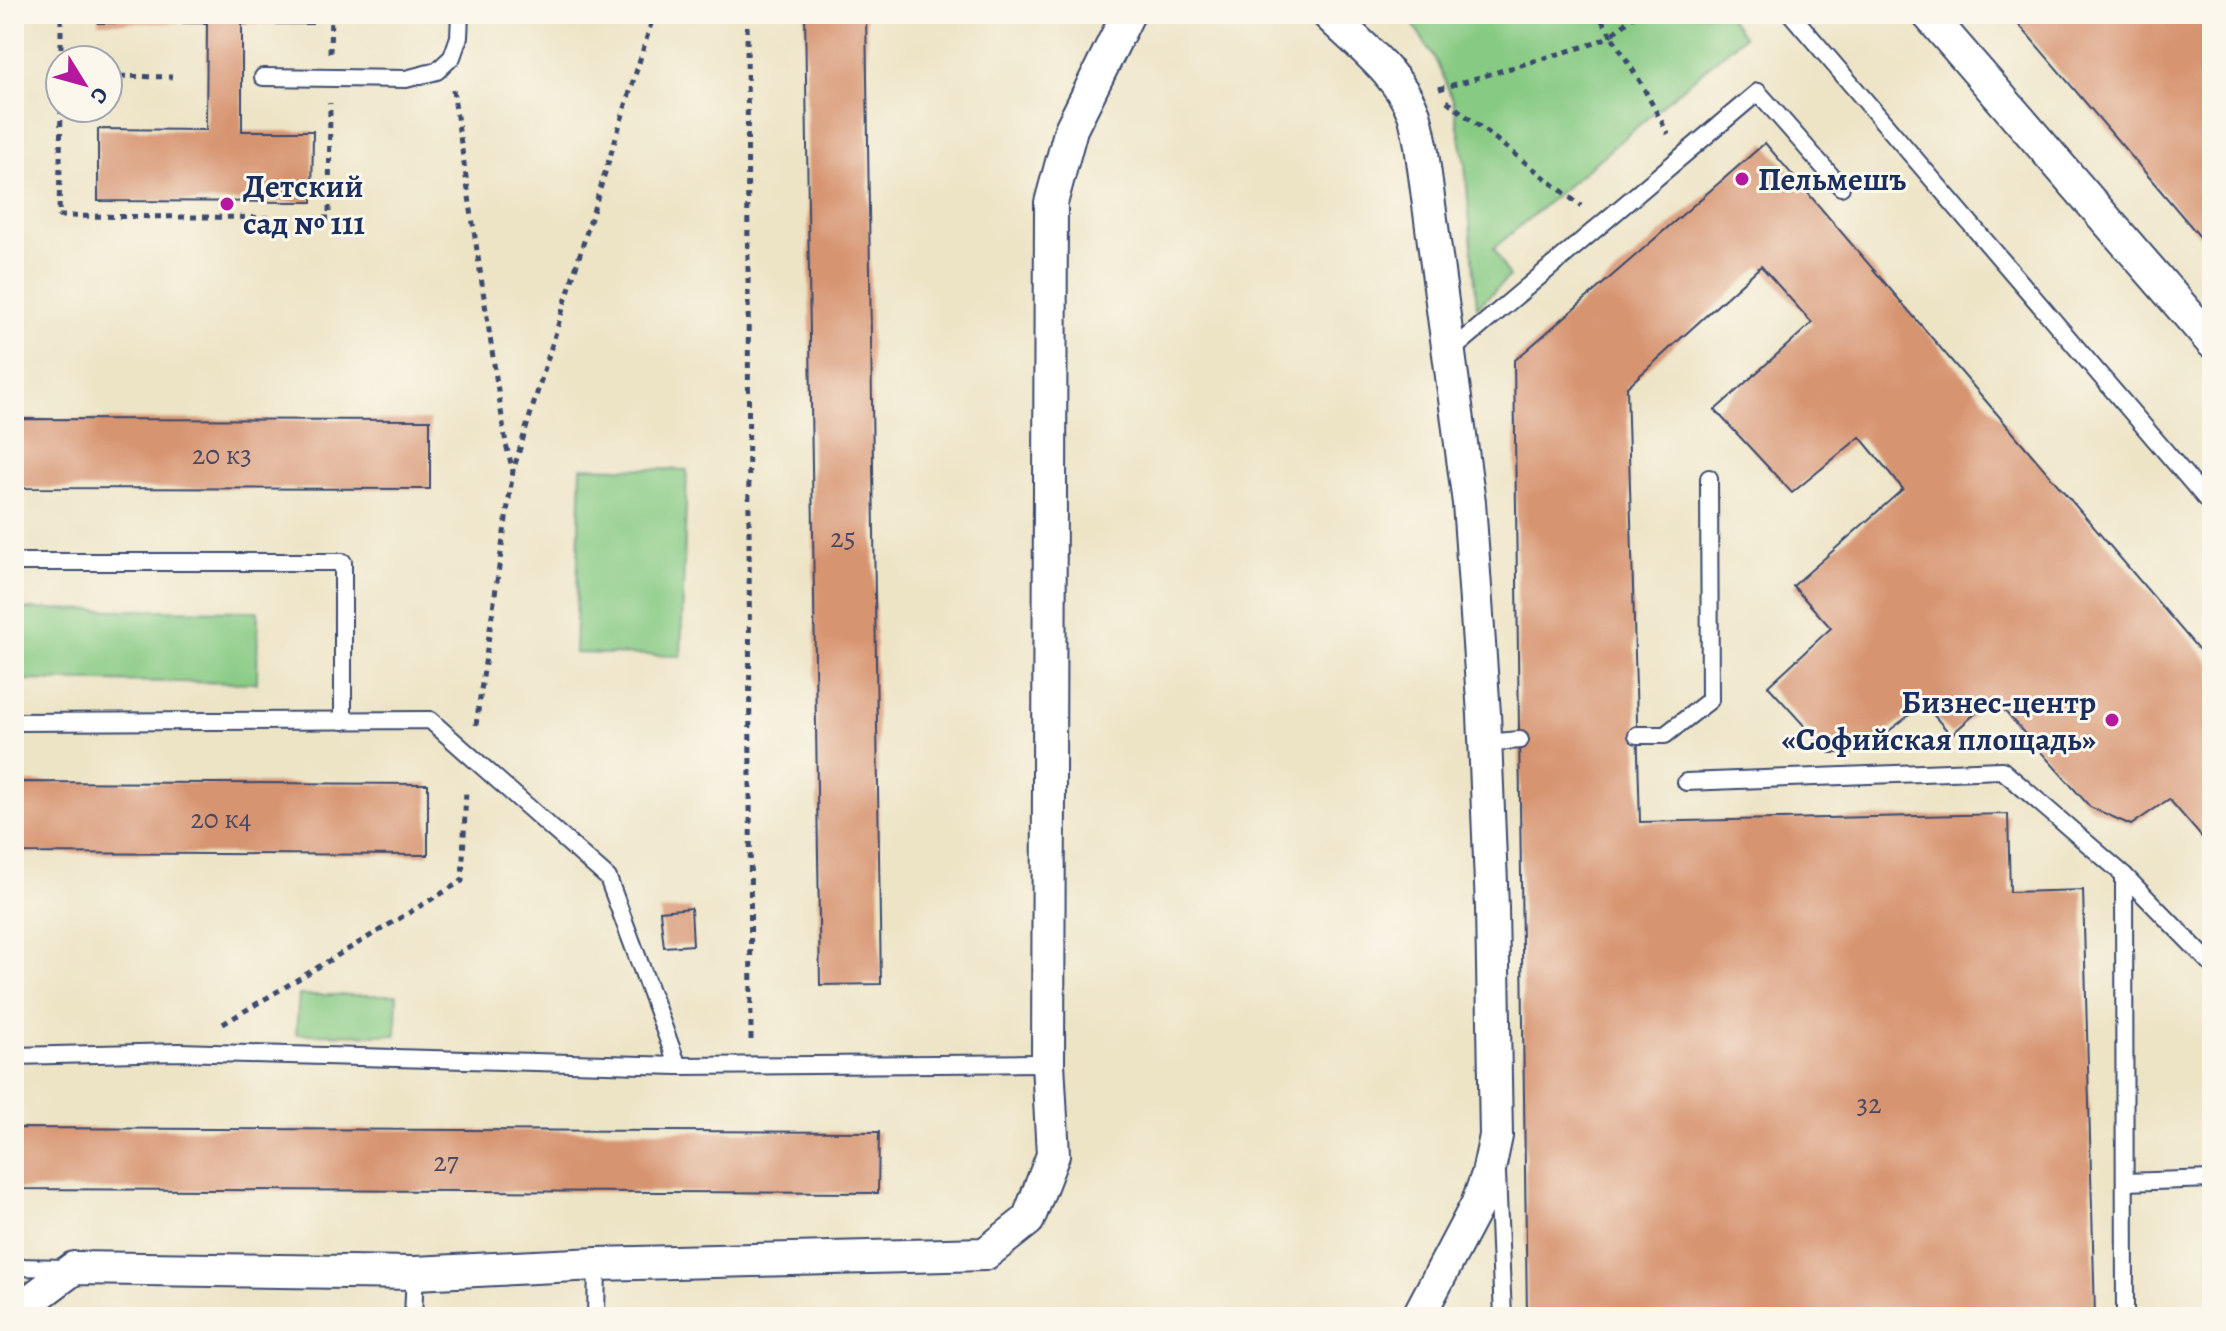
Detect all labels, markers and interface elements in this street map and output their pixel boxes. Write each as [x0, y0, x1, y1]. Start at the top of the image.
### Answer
north arrow [44, 44, 124, 124]
text: С [83, 81, 115, 110]
place label: Пельмешъ [1758, 157, 1906, 201]
place label: Детский сад № 111 [243, 164, 365, 245]
marker: Пельмешъ [1733, 170, 1751, 188]
marker: Детский сад № 111 [218, 195, 236, 213]
house number: 20 к3 [192, 436, 252, 474]
house number: 25 [830, 519, 856, 557]
place label: Бизнес-центр «Софийская площадь» [1781, 680, 2096, 761]
marker: Бизнес-центр «Софийская площадь» [2103, 711, 2121, 729]
house number: 20 к4 [191, 800, 251, 838]
house number: 32 [1857, 1085, 1881, 1123]
house number: 27 [433, 1143, 459, 1181]

